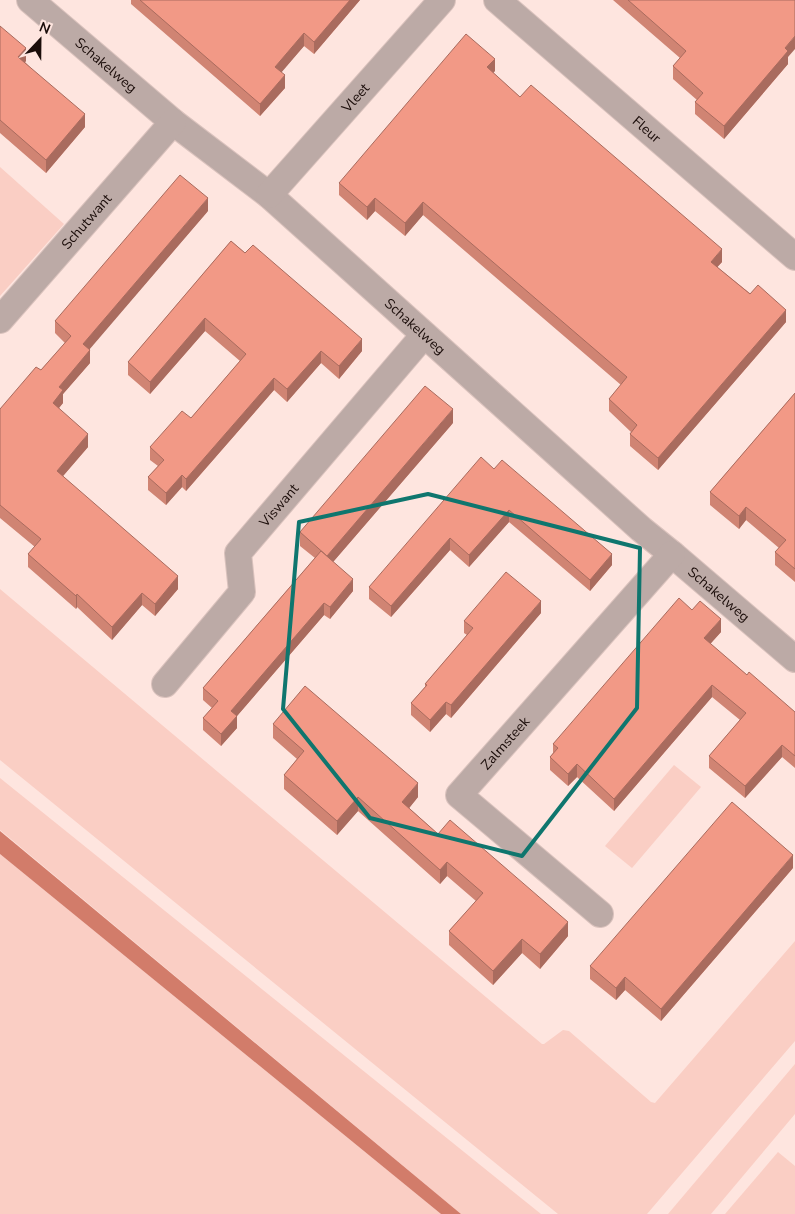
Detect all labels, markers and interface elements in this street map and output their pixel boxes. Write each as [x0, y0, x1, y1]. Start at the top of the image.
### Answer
north arrow [15, 15, 65, 65]
text: N [36, 18, 53, 39]
street label: Schakelweg [71, 33, 141, 97]
street label: Vleet [337, 79, 374, 118]
street label: Fleur [628, 112, 665, 147]
street label: Schutwant [57, 190, 116, 253]
street label: Schakelweg [380, 294, 449, 359]
street label: Viswant [255, 480, 303, 532]
street label: Schakelweg [683, 562, 754, 626]
street label: Zalmsteek [477, 712, 535, 774]

